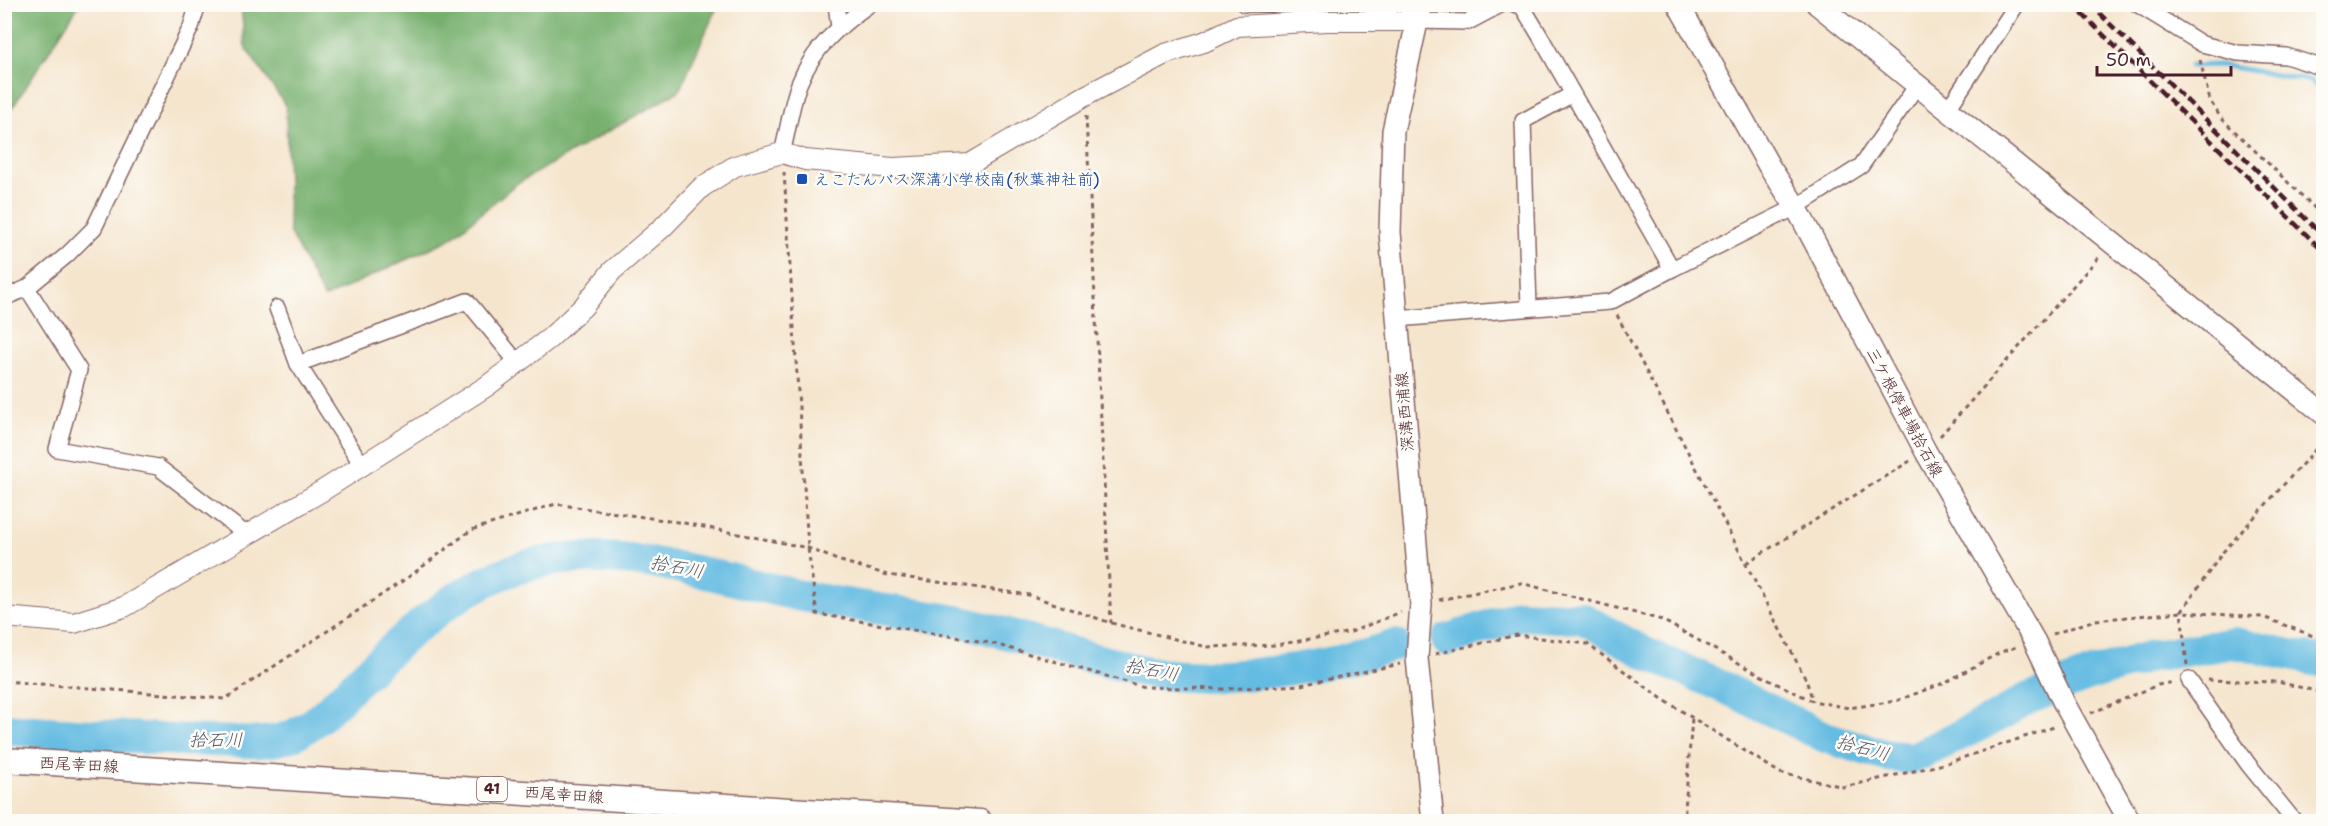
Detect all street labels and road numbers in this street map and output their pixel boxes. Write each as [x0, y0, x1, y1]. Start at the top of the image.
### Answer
street label: 三ケ根停車場拾石線 [1861, 344, 1948, 481]
street label: 深溝西浦線 [1391, 371, 1418, 453]
street label: 西尾幸田線 [38, 752, 119, 777]
road number: 41 [477, 777, 507, 801]
street label: 西尾幸田線 [523, 781, 605, 808]

